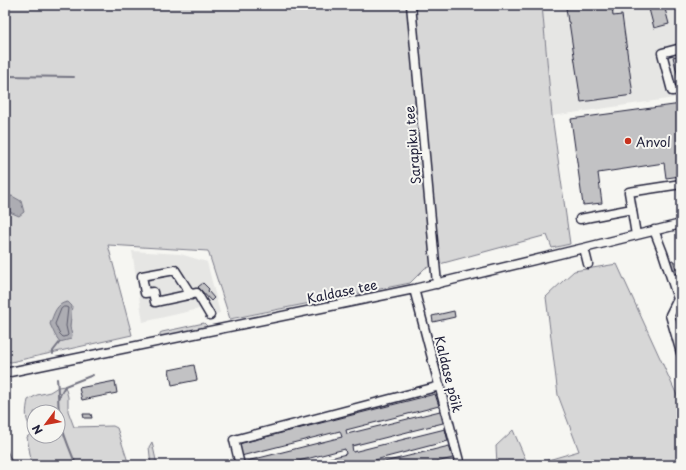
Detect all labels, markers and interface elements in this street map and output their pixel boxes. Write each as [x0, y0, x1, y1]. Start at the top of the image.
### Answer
street label: Sarapiku tee [399, 105, 425, 185]
place label: Anvol [636, 132, 671, 151]
marker: Anvol [623, 136, 633, 146]
street label: Kaldase tee [305, 274, 379, 308]
street label: Kaldase põik [430, 334, 468, 415]
north arrow [26, 404, 66, 444]
text: N [27, 421, 47, 438]

